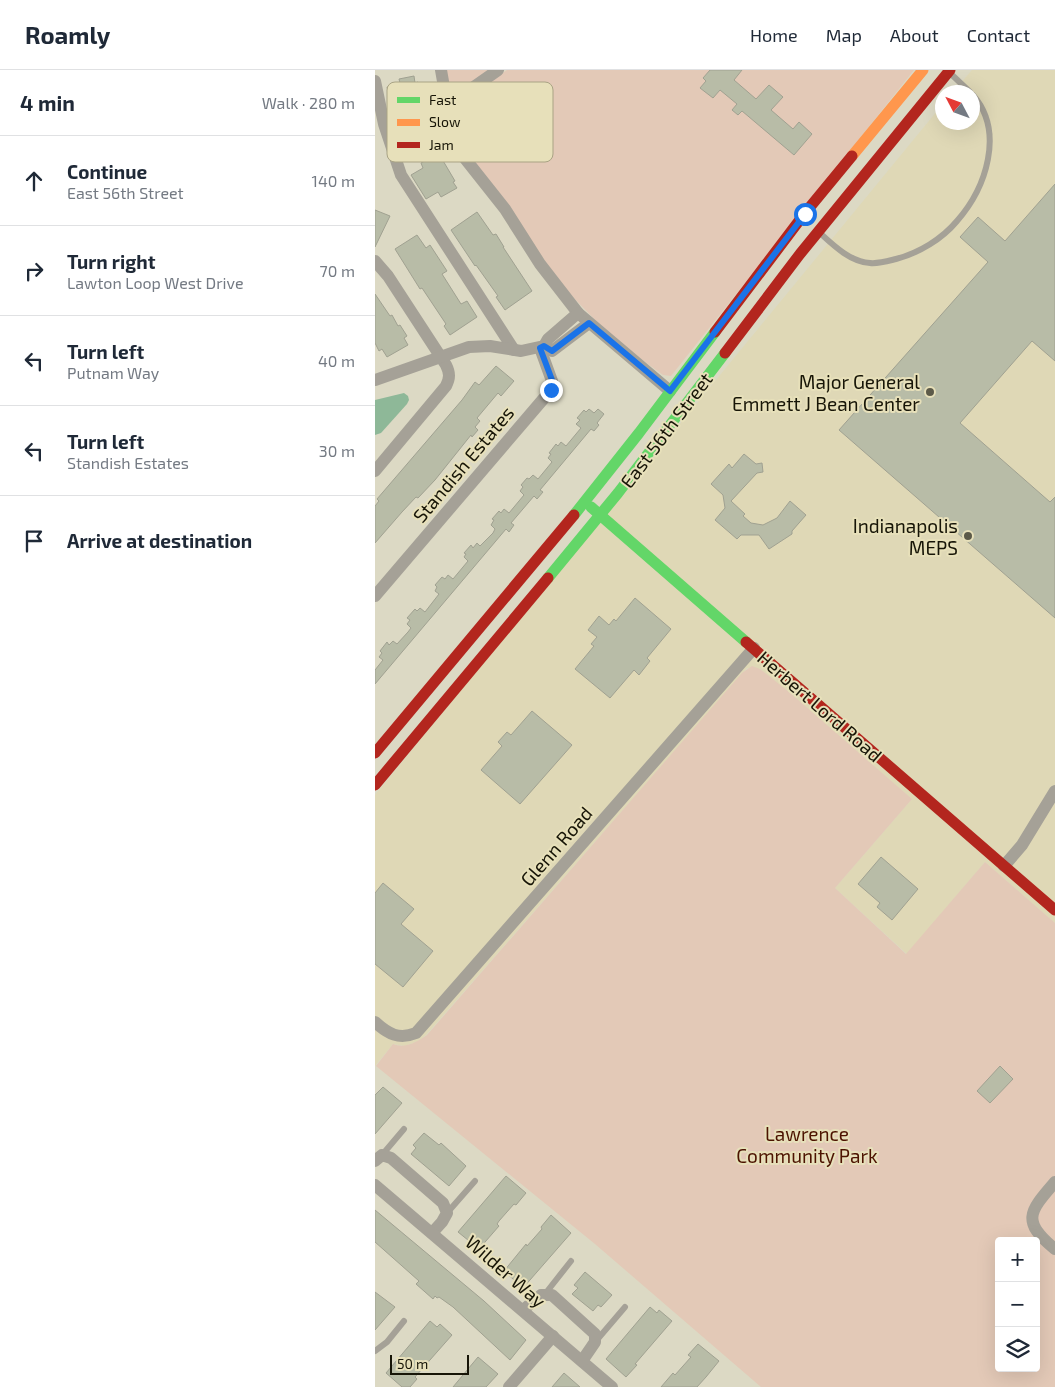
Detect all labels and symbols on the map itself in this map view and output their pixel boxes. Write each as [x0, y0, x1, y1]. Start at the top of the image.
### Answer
legend [387, 82, 553, 162]
north arrow [935, 85, 980, 130]
text: Fast [429, 91, 456, 108]
text: Slow [429, 113, 461, 130]
text: Jam [429, 136, 454, 153]
route start [794, 203, 817, 226]
street label: East 56th Street [615, 368, 717, 492]
place label: Major General Emmett J Bean Center [732, 370, 920, 415]
route end [540, 379, 563, 402]
marker: Major General Emmett J Bean Center [924, 386, 936, 398]
street label: Standish Estates [408, 401, 518, 527]
place label: Indianapolis MEPS [853, 514, 958, 559]
marker: Indianapolis MEPS [962, 530, 974, 542]
street label: Herbert Lord Road [753, 646, 887, 766]
street label: Glenn Road [515, 802, 597, 890]
park label: Lawrence Community Park [736, 1122, 878, 1167]
street label: Wilder Way [461, 1230, 551, 1312]
scale bar [390, 1352, 469, 1375]

